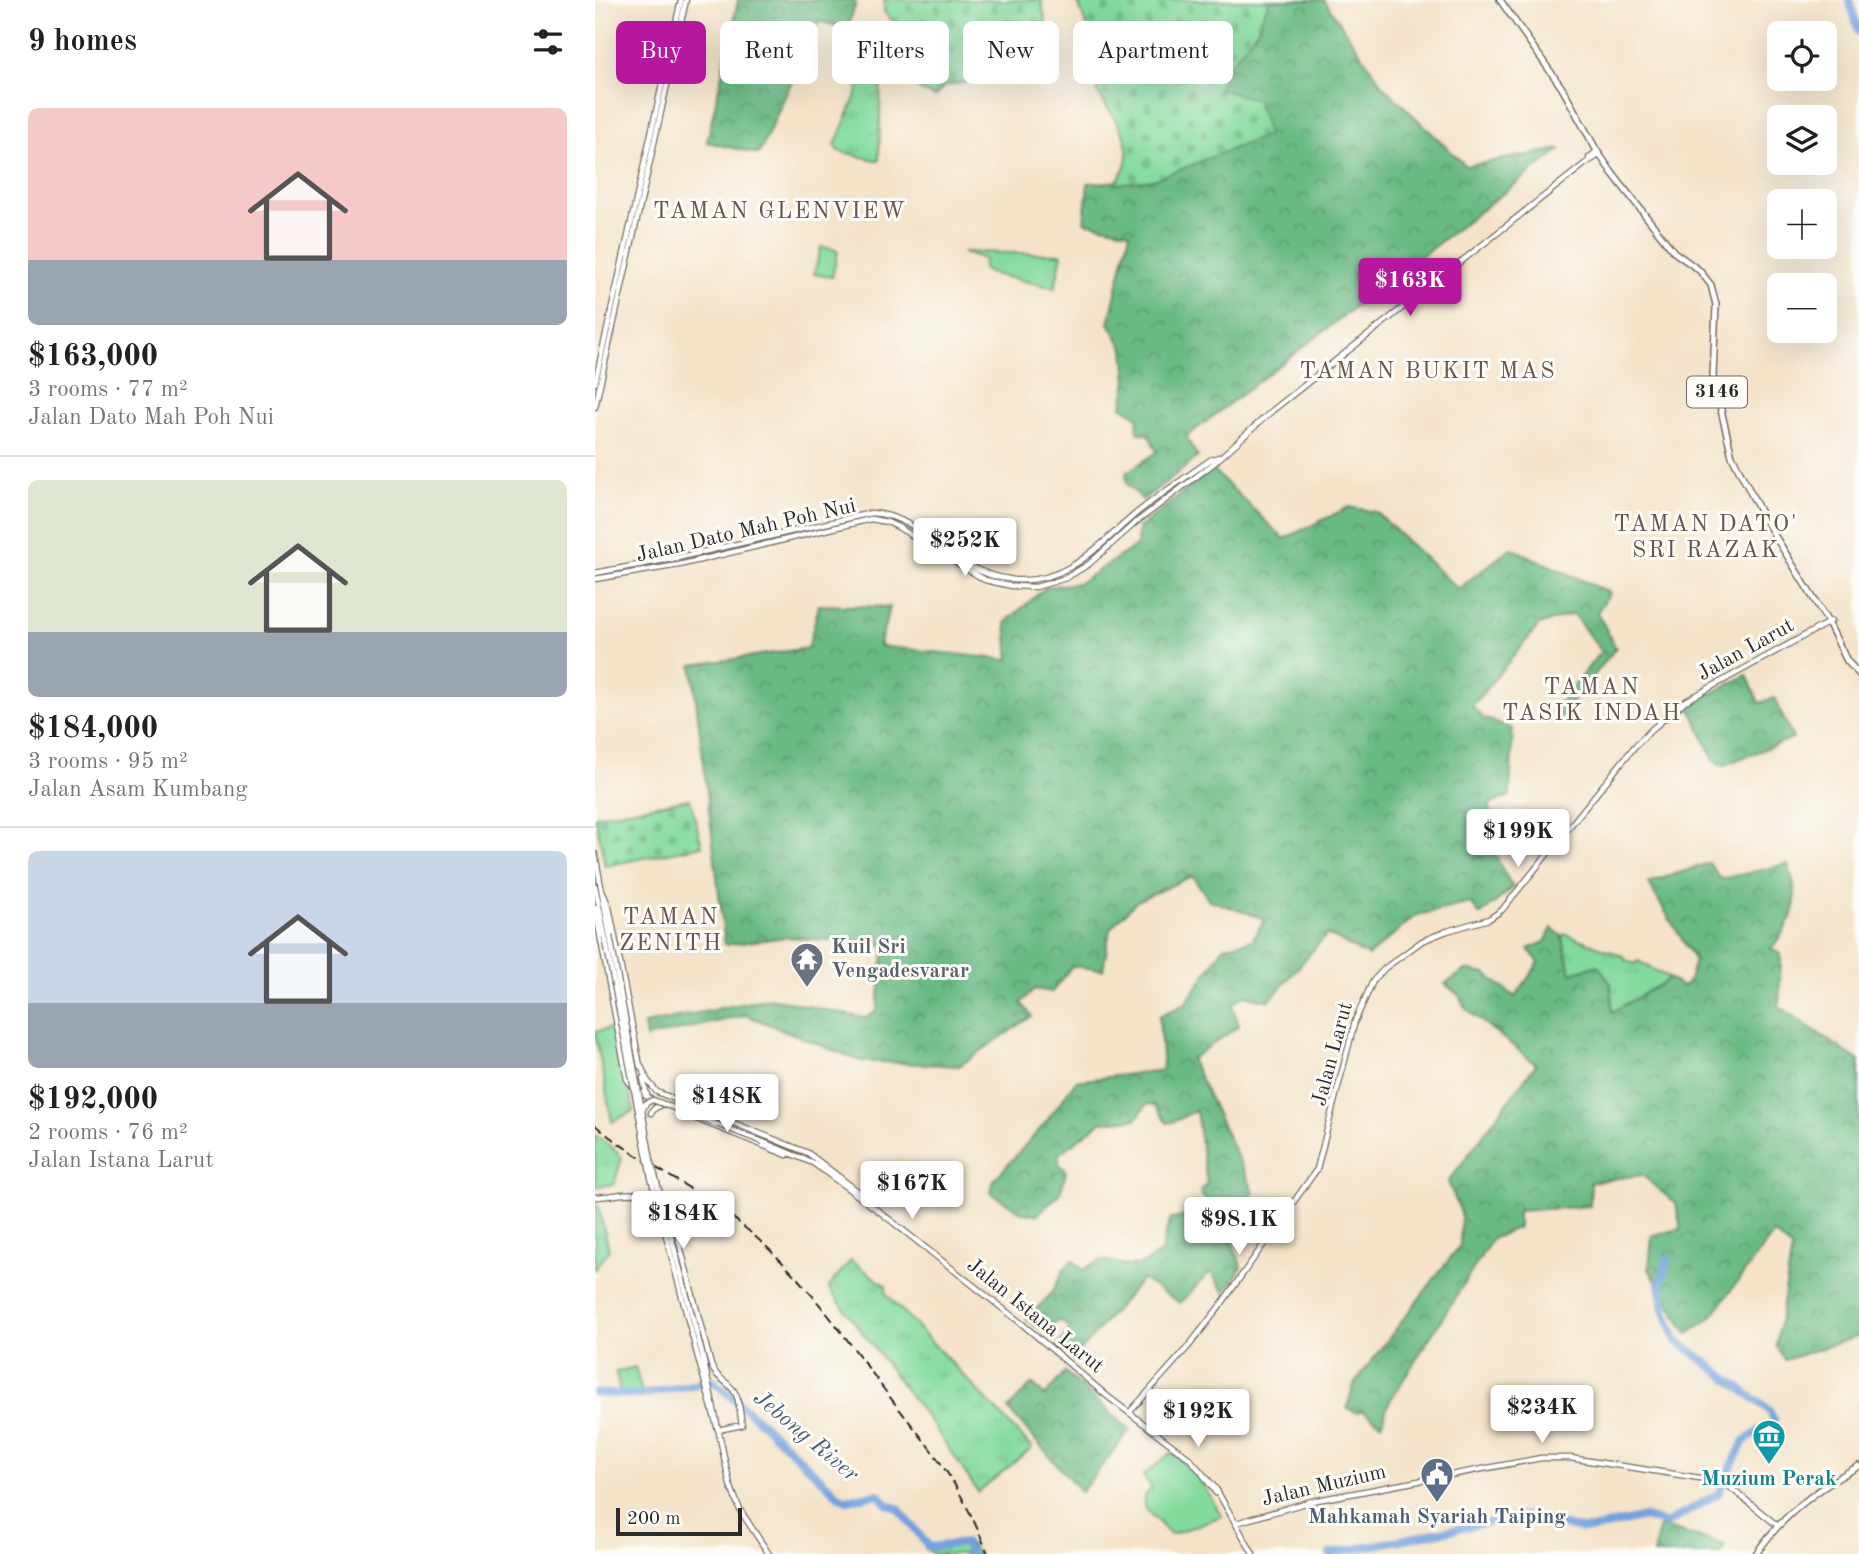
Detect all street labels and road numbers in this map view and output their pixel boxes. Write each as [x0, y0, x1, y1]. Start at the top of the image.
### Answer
road number: 3146 [1687, 376, 1747, 408]
street label: Jalan Dato Mah Poh Nui [634, 496, 858, 566]
street label: Jalan Larut [1694, 615, 1798, 685]
street label: Jalan Larut [1309, 1000, 1357, 1108]
street label: Jalan Istana Larut [963, 1255, 1107, 1377]
street label: Jalan Muzium [1260, 1462, 1388, 1510]

